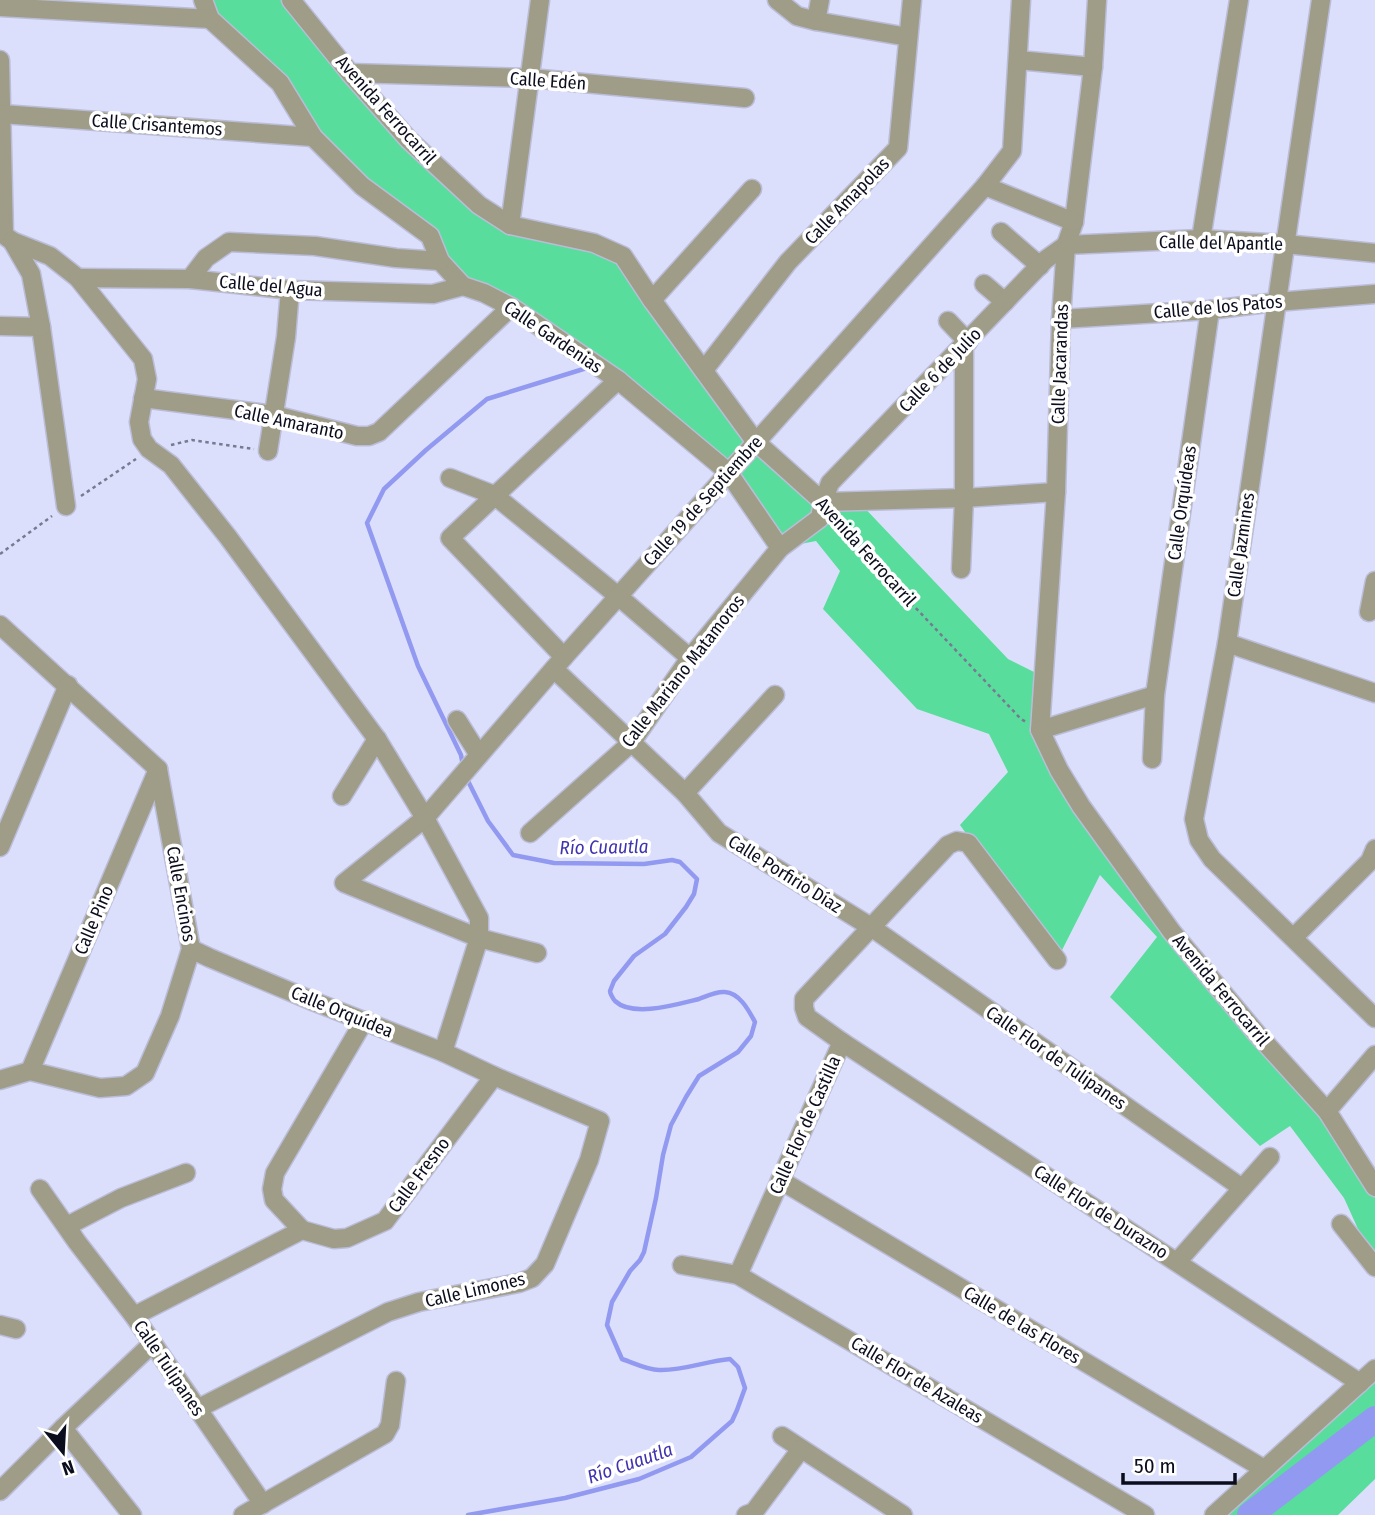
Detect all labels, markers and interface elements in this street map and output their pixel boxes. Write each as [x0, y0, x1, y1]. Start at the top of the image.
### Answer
street label: Avenida Ferrocarril [331, 51, 441, 169]
street label: Calle Edén [509, 67, 587, 95]
street label: Calle Crisantemos [91, 109, 224, 141]
street label: Calle Amapolas [800, 153, 894, 249]
street label: Calle del Apantle [1159, 231, 1283, 255]
street label: Calle del Agua [218, 271, 324, 301]
street label: Calle de los Patos [1153, 290, 1284, 324]
street label: Calle Gardenias [500, 296, 607, 378]
street label: Calle Jacarandas [1047, 303, 1073, 424]
street label: Calle 6 de Julio [894, 323, 986, 417]
street label: Calle Amaranto [232, 400, 346, 444]
street label: Calle 19 de Septiembre [639, 431, 767, 571]
street label: Calle Orquídeas [1163, 444, 1201, 562]
street label: Calle Jazmines [1223, 491, 1259, 599]
street label: Avenida Ferrocarril [811, 493, 921, 611]
street label: Calle Mariano Matamoros [617, 590, 749, 751]
street label: Calle Porfirio Díaz [724, 830, 846, 918]
water label: Río Cuautla [559, 835, 649, 859]
street label: Calle Encinos [162, 844, 200, 944]
street label: Calle Pino [70, 882, 118, 958]
street label: Avenida Ferrocarril [1168, 930, 1274, 1050]
street label: Calle Orquídea [288, 982, 396, 1042]
street label: Calle Flor de Tulipanes [982, 1001, 1131, 1115]
street label: Calle Flor de Castilla [765, 1052, 845, 1198]
street label: Calle Fresno [384, 1133, 454, 1217]
street label: Calle Flor de Durazno [1030, 1160, 1172, 1264]
street label: Calle Limones [423, 1268, 527, 1312]
street label: Calle de las Flores [960, 1281, 1085, 1369]
street label: Calle Tulipanes [129, 1316, 209, 1420]
street label: Calle Flor de Azaleas [847, 1332, 987, 1428]
north arrow [28, 1417, 98, 1487]
water label: Río Cuautla [584, 1438, 676, 1488]
scale bar [1123, 1442, 1235, 1486]
text: 50 m [1134, 1453, 1176, 1479]
text: N [59, 1455, 77, 1480]

